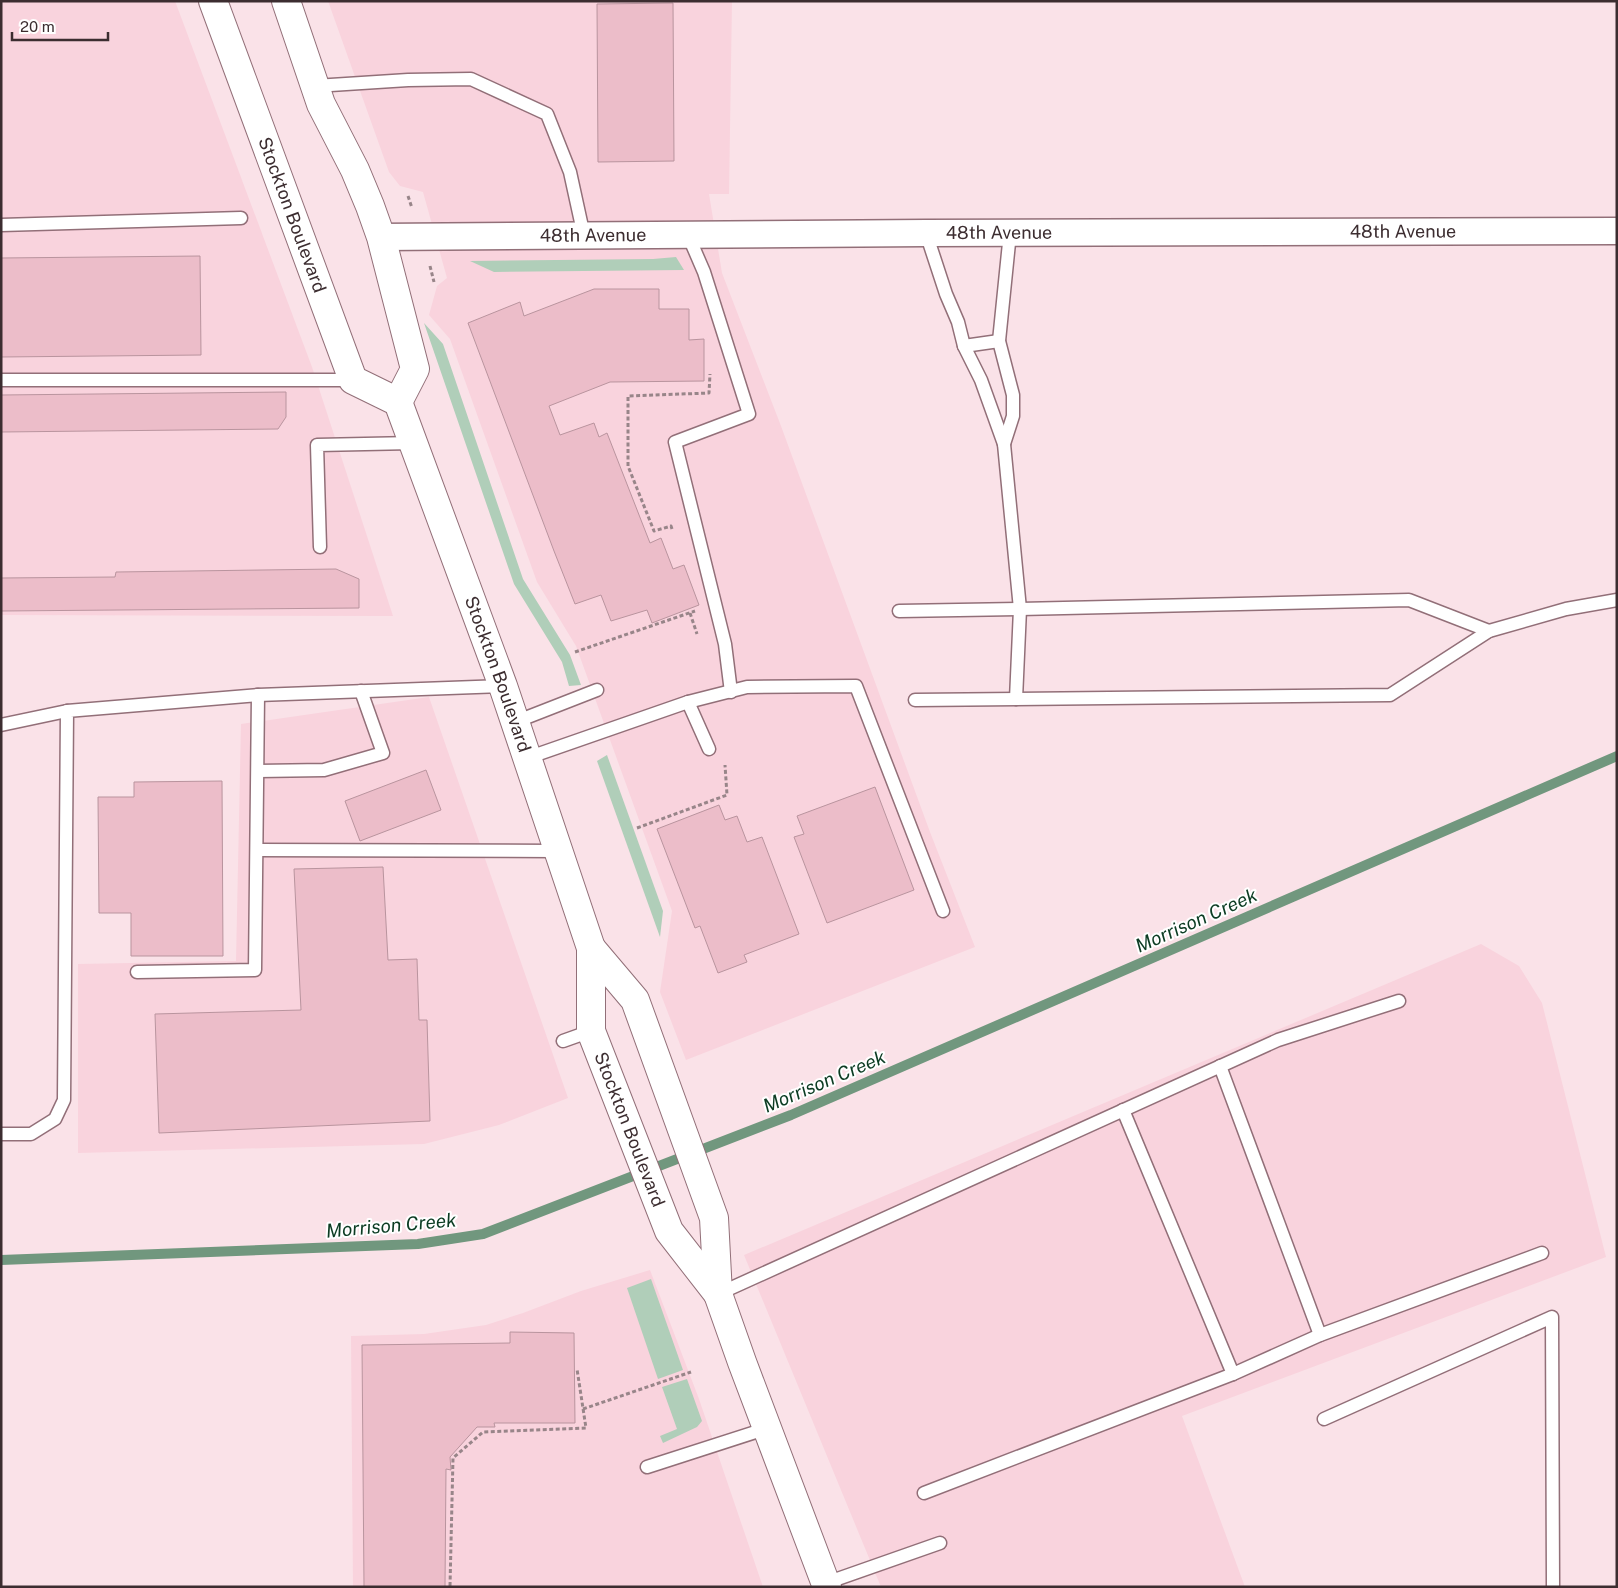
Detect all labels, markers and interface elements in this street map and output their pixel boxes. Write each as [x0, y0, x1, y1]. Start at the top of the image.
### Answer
scale bar [12, 10, 109, 42]
text: 20 m [20, 18, 55, 35]
street label: Stockton Boulevard [254, 134, 331, 295]
street label: 48th Avenue [1350, 220, 1456, 242]
street label: 48th Avenue [946, 222, 1052, 243]
street label: 48th Avenue [540, 224, 646, 246]
street label: Stockton Boulevard [461, 593, 535, 755]
water label: Morrison Creek [1132, 883, 1261, 957]
water label: Morrison Creek [760, 1045, 889, 1117]
street label: Stockton Boulevard [590, 1049, 670, 1210]
water label: Morrison Creek [325, 1208, 458, 1242]

